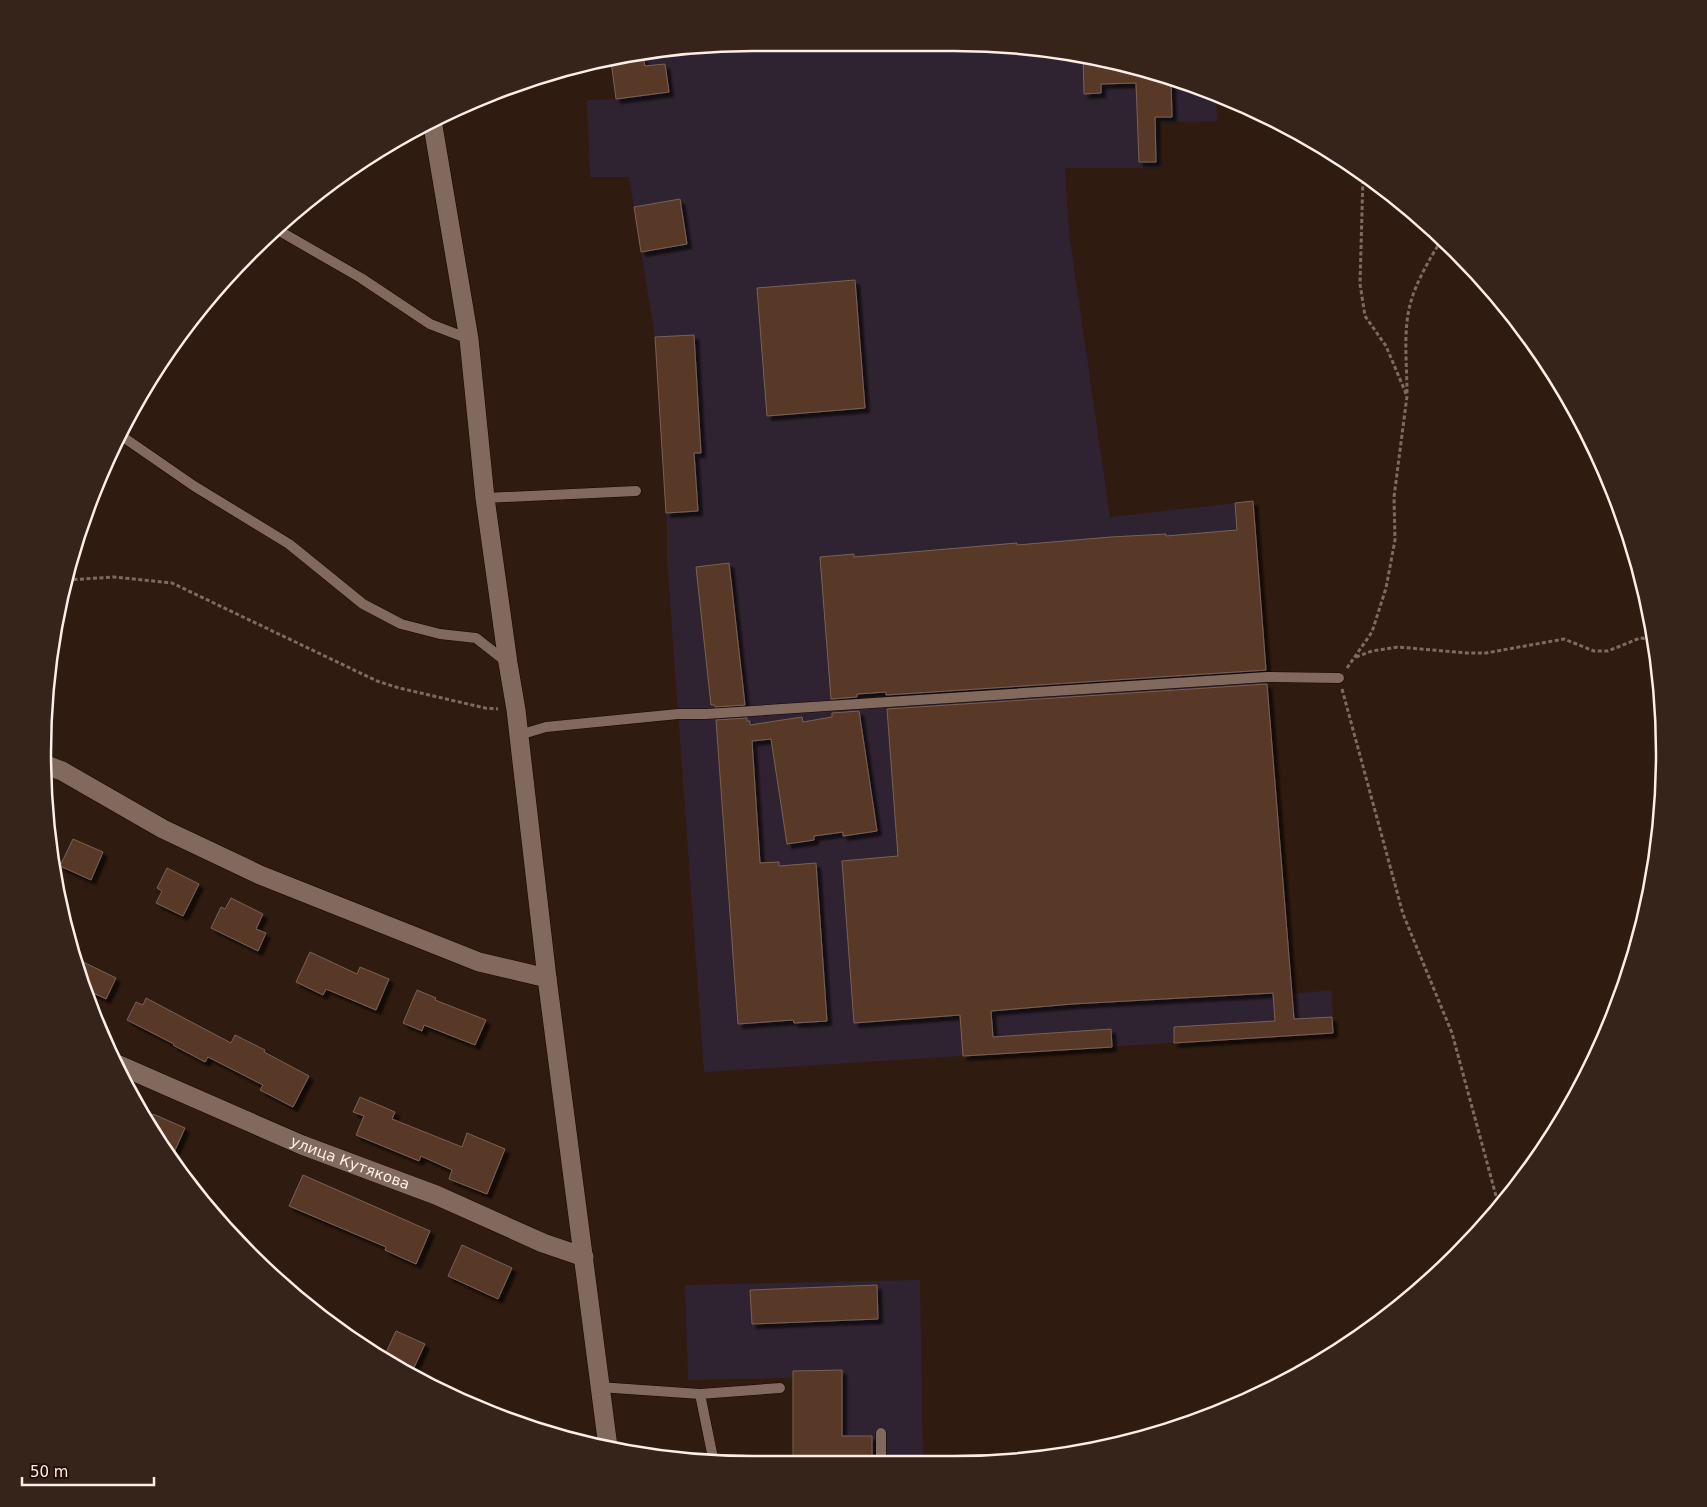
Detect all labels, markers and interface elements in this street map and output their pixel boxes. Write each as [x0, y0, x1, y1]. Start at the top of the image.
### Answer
street label: улица Кутякова [288, 1132, 412, 1193]
scale bar [22, 1454, 155, 1486]
text: 50 m [30, 1463, 68, 1481]

